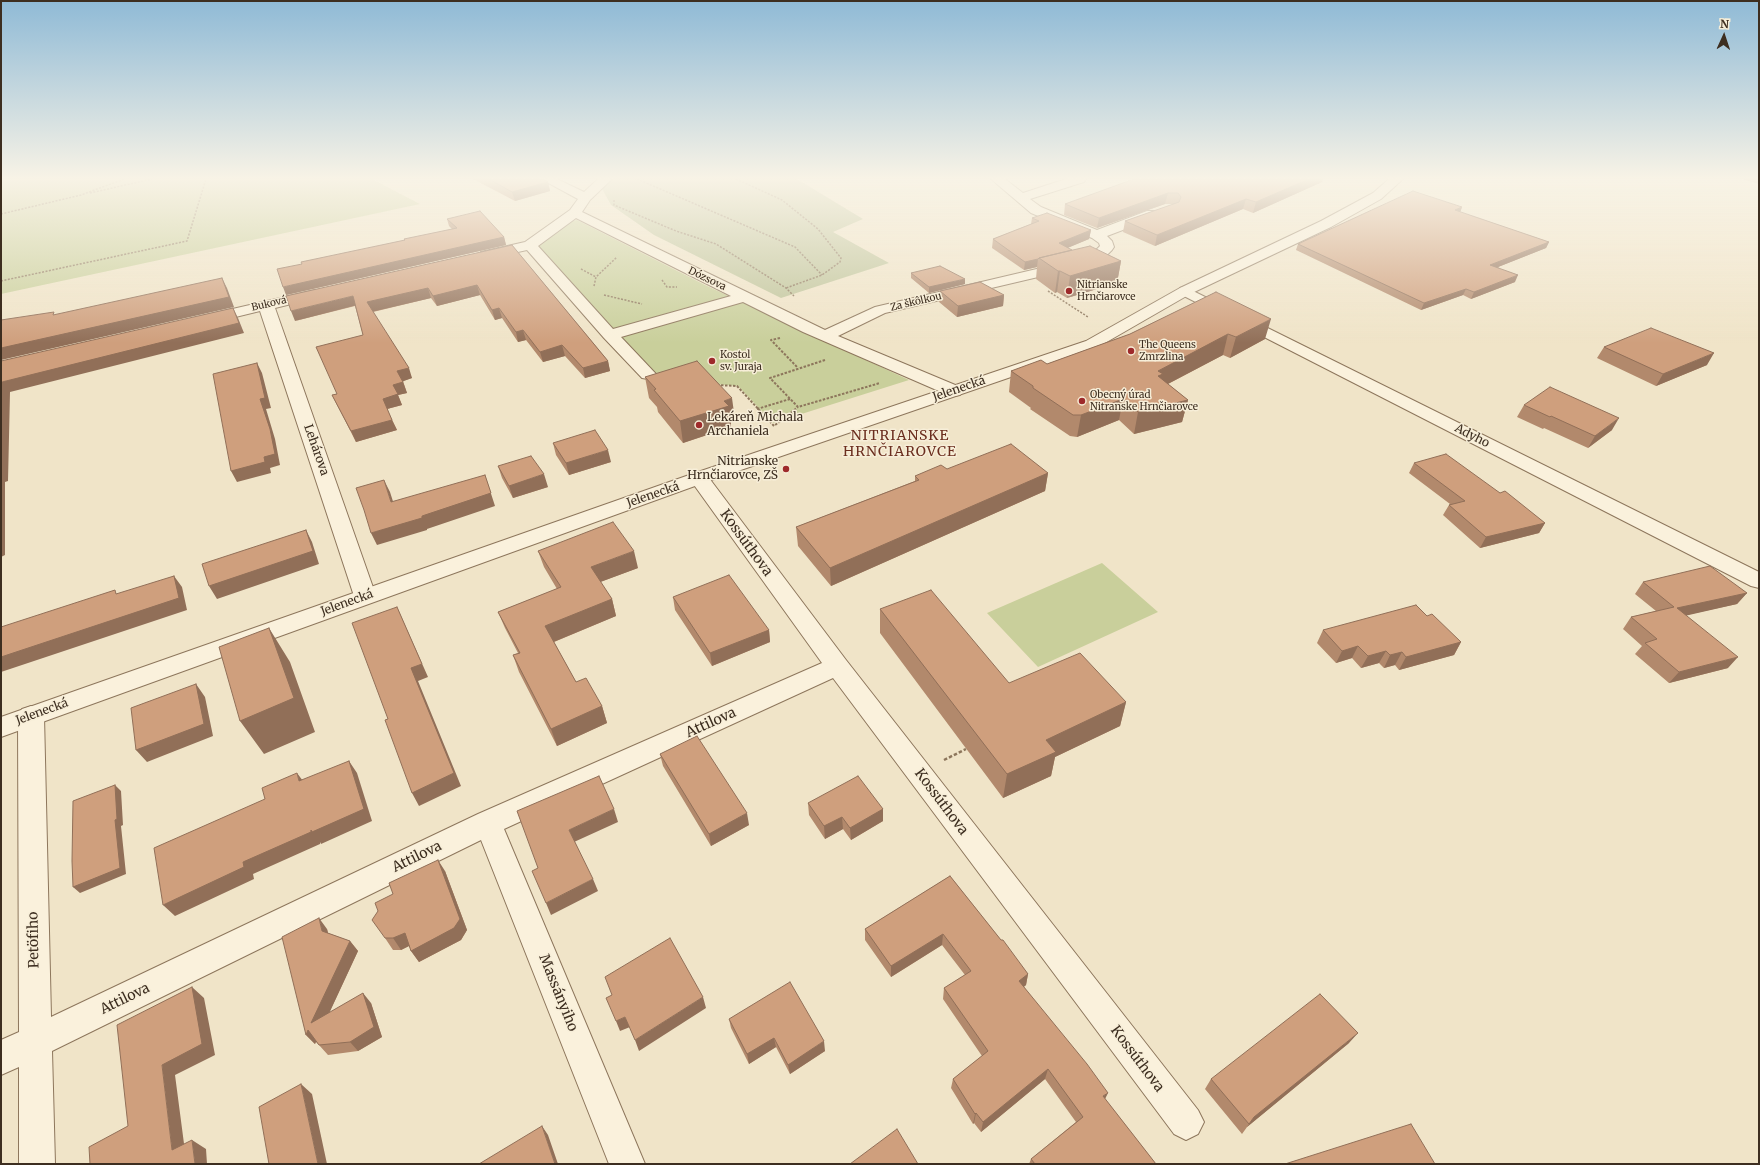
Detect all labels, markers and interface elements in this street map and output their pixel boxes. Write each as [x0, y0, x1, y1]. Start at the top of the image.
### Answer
north arrow [1704, 16, 1744, 56]
text: N [1720, 17, 1729, 31]
street label: Dózsova [686, 265, 728, 293]
place label: Nitrianske Hrnčiarovce [1077, 279, 1135, 302]
marker: Nitrianske Hrnčiarovce [1064, 286, 1074, 296]
street label: Za škôlkou [889, 290, 943, 314]
street label: Buková [250, 294, 288, 314]
place label: The Queens Zmrzlina [1139, 339, 1196, 362]
marker: The Queens Zmrzlina [1126, 346, 1136, 356]
place label: Kostol sv. Juraja [720, 349, 762, 372]
marker: Kostol sv. Juraja [707, 356, 717, 366]
street label: Jelenecká [931, 373, 987, 405]
place label: Obecný úrad Nitranske Hrnčiarovce [1090, 389, 1198, 412]
marker: Obecný úrad Nitranske Hrnčiarovce [1077, 396, 1087, 406]
place label: Lekáreň Michala Archaniela [707, 411, 803, 439]
marker: Lekáreň Michala Archaniela [694, 420, 704, 430]
street label: Adyho [1452, 421, 1492, 451]
street label: Lehárova [301, 422, 331, 478]
district label: NITRIANSKE HRNČIAROVCE [843, 428, 957, 460]
place label: Nitrianske Hrnčiarovce, ZŠ [687, 455, 778, 483]
marker: Nitrianske Hrnčiarovce, ZŠ [781, 464, 791, 474]
street label: Jelenecká [625, 479, 681, 511]
street label: Kossúthova [716, 506, 776, 580]
street label: Jelenecká [319, 587, 375, 619]
street label: Jelenecká [14, 696, 70, 728]
street label: Attilova [683, 705, 739, 741]
street label: Kossúthova [911, 766, 971, 838]
street label: Attilova [389, 838, 445, 876]
street label: Petöfiho [25, 911, 43, 969]
street label: Massányiho [535, 952, 581, 1034]
street label: Attilova [97, 980, 153, 1018]
street label: Kossúthova [1107, 1023, 1167, 1095]

